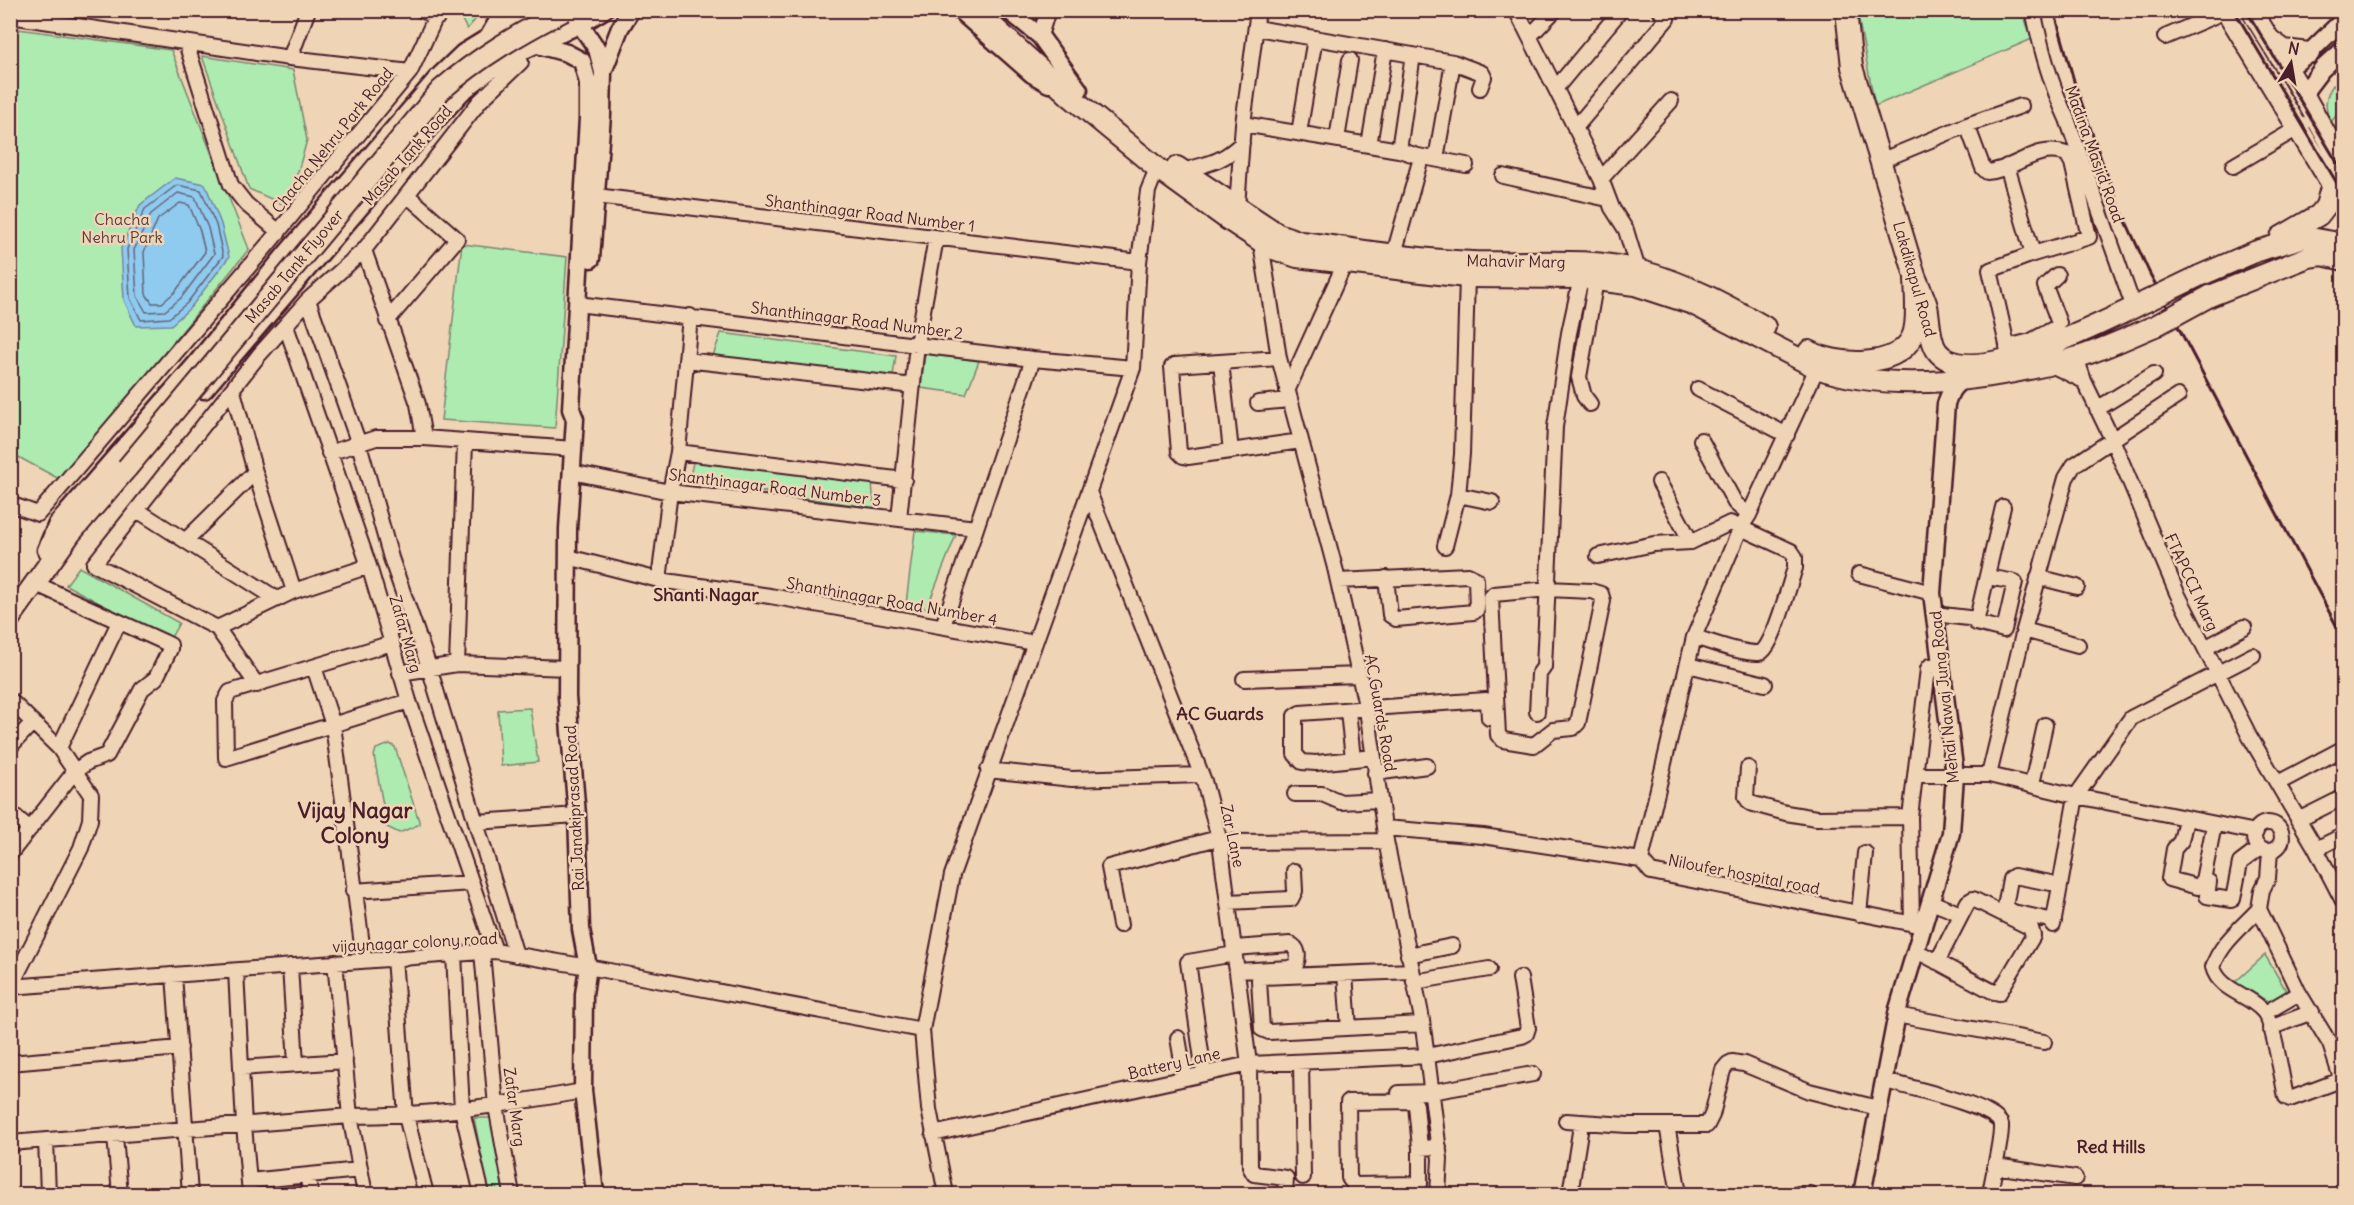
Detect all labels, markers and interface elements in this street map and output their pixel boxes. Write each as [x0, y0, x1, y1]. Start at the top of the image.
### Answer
north arrow [2261, 33, 2321, 93]
text: N [2287, 37, 2301, 59]
street label: Chacha Nehru Park Road [267, 63, 397, 217]
street label: Madina Masjid Road [2061, 83, 2129, 225]
street label: Masab Tank Road [358, 101, 456, 209]
street label: Shanthinagar Road Number 1 [764, 190, 976, 236]
street label: Masab Tank Flyover [241, 205, 348, 327]
park label: Chacha Nehru Park [81, 209, 163, 247]
street label: Lakdikapul Road [1889, 219, 1941, 339]
street label: Mahavir Marg [1466, 250, 1566, 272]
street label: Shanthinagar Road Number 2 [750, 297, 964, 343]
street label: Shanthinagar Road Number 3 [668, 464, 882, 510]
street label: FTAPCCI Marg [2161, 530, 2223, 634]
street label: Shanthinagar Road Number 4 [785, 573, 999, 629]
district label: Shanti Nagar [653, 583, 759, 606]
street label: Zafar Marg [385, 593, 427, 675]
street label: Mehdi Nawaj Jung Road [1925, 610, 1963, 784]
street label: AC Guards Road [1361, 653, 1401, 773]
district label: AC Guards [1176, 702, 1264, 725]
street label: Rai Janakiprasad Road [560, 725, 588, 891]
district label: Vijay Nagar Colony [297, 796, 414, 849]
street label: Zar Lane [1217, 803, 1249, 869]
street label: Niloufer hospital road [1666, 849, 1822, 899]
street label: vijaynagar colony road [332, 928, 498, 956]
street label: Battery Lane [1126, 1043, 1222, 1083]
street label: Zafar Marg [500, 1066, 530, 1148]
district label: Red Hills [2077, 1135, 2145, 1158]

